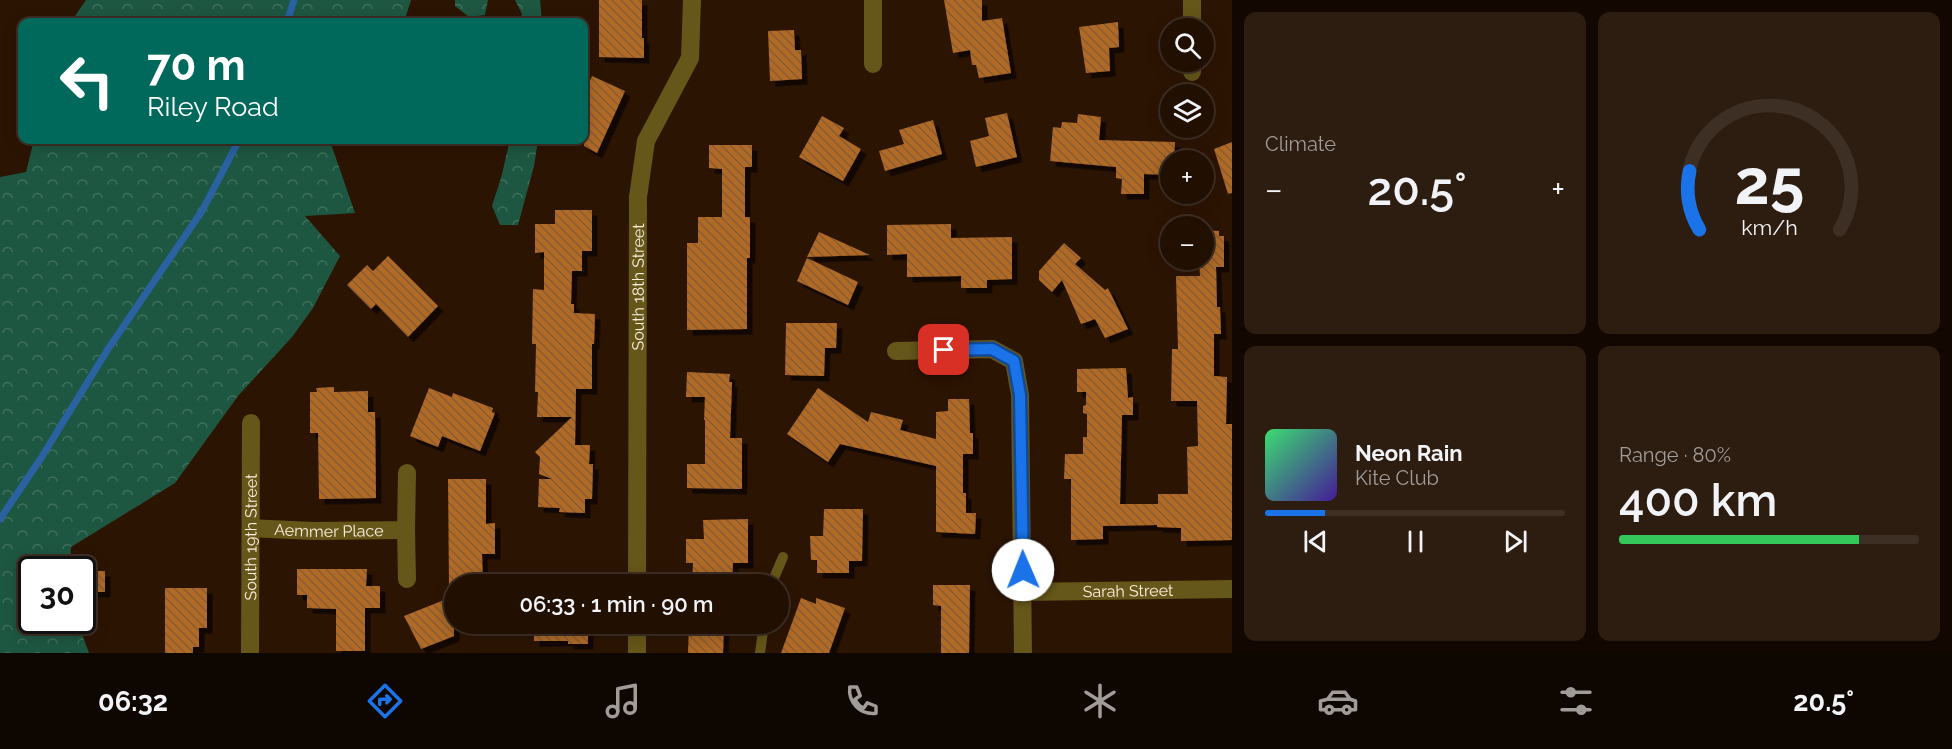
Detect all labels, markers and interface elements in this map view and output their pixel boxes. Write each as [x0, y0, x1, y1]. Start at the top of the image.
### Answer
map controls [1160, 18, 1214, 270]
button: search [1160, 18, 1214, 72]
text: 70 m [147, 41, 246, 90]
icon: left [48, 42, 126, 120]
button: layers [1160, 84, 1214, 138]
text: Riley Road [147, 91, 279, 122]
text: Climate [1265, 132, 1336, 156]
text: 25 [1734, 145, 1804, 219]
button: + [1160, 150, 1214, 204]
text: 20.5° [1367, 163, 1467, 216]
text: − [1265, 170, 1283, 209]
text: + [1551, 170, 1565, 209]
text: km/h [1741, 215, 1797, 240]
button: − [1160, 216, 1214, 270]
street label: South 18th Street [629, 223, 648, 351]
pin [918, 324, 969, 375]
icon: arrive [927, 333, 960, 366]
text: Neon Rain [1355, 440, 1463, 466]
text: Range · 80% [1619, 443, 1731, 467]
text: Kite Club [1355, 466, 1439, 490]
street label: South 19th Street [241, 473, 261, 601]
text: 400 km [1619, 474, 1777, 527]
street label: Aemmer Place [274, 520, 384, 541]
icon: previous [1299, 525, 1332, 558]
icon: pause [1399, 525, 1432, 558]
icon: next [1499, 525, 1532, 558]
position arrow [991, 538, 1055, 602]
speed limit sign: 30 [18, 556, 96, 634]
street label: Sarah Street [1083, 581, 1174, 601]
text: 06:33 · 1 min · 90 m [520, 591, 713, 617]
icon: directions [364, 680, 406, 722]
icon: music [602, 680, 644, 722]
icon: phone [841, 680, 883, 722]
icon: climate [1079, 680, 1121, 722]
icon: car [1317, 680, 1359, 722]
icon: filters [1555, 680, 1597, 722]
text: 06:32 [98, 686, 168, 717]
text: 20.5° [1793, 686, 1854, 717]

